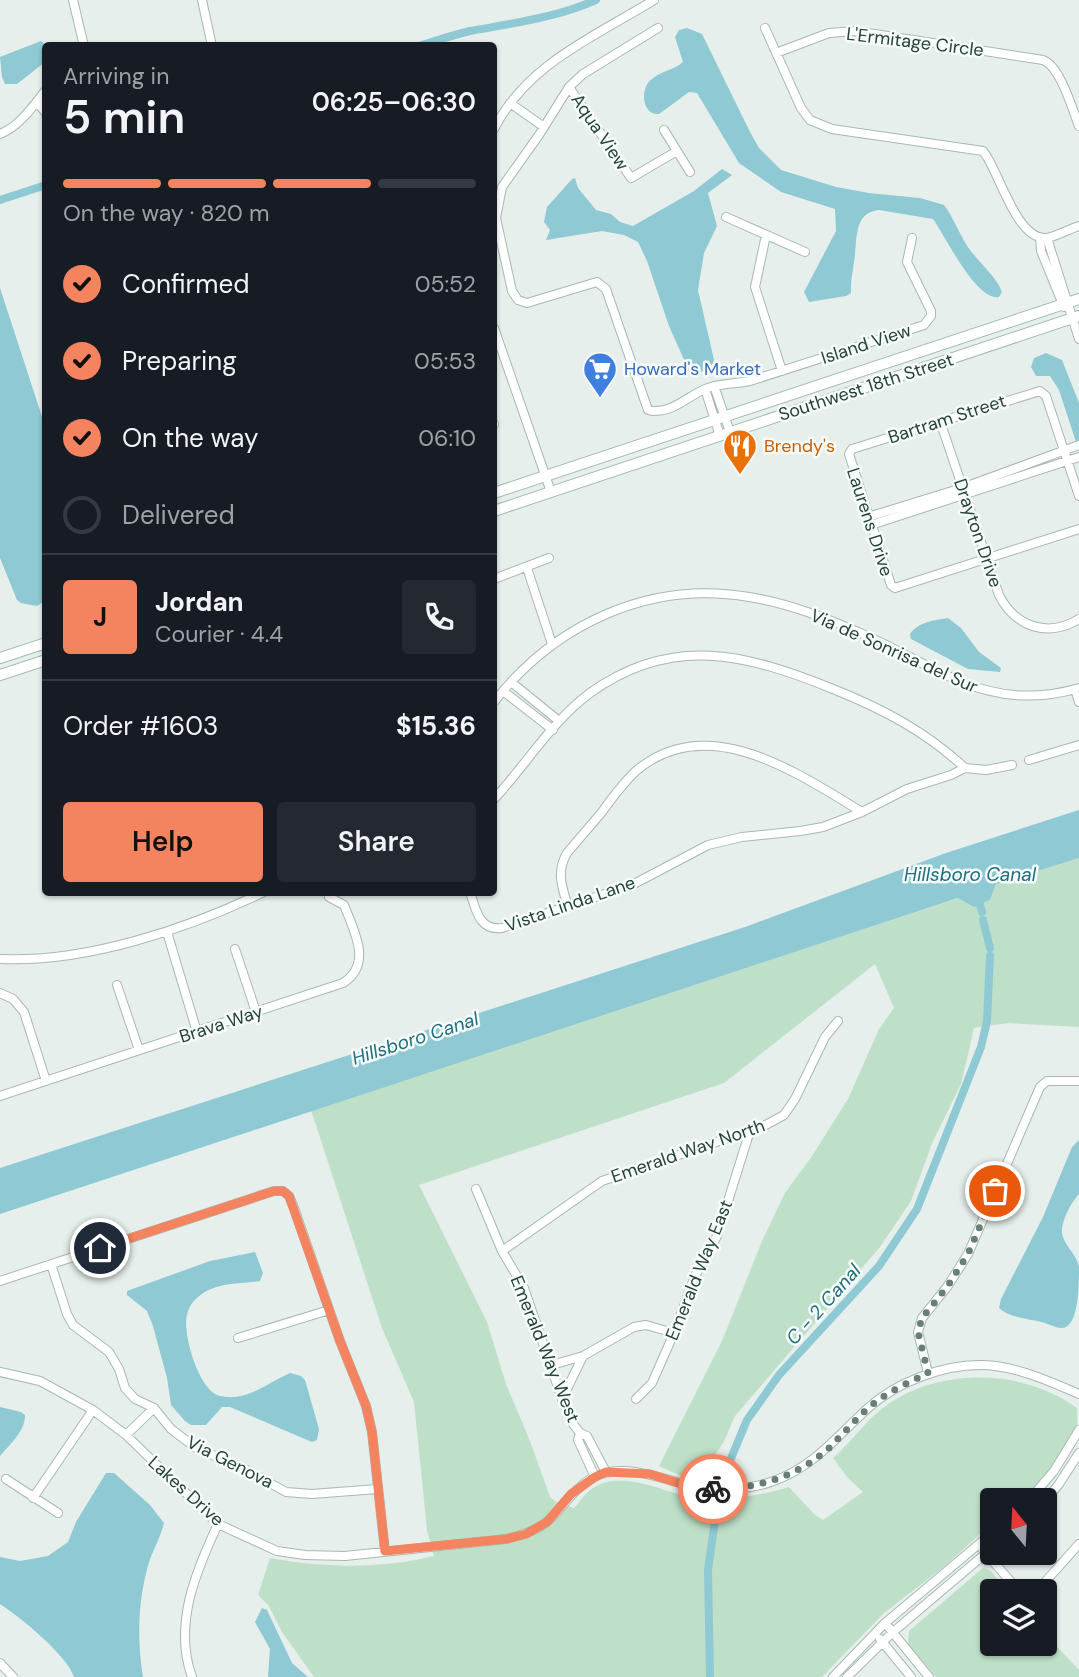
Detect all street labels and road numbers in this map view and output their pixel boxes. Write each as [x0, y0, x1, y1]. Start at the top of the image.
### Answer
street label: L'Ermitage Circle [845, 22, 985, 62]
street label: Aqua View [566, 89, 635, 175]
street label: Island View [818, 318, 914, 370]
street label: Southwest 18th Street [775, 347, 957, 427]
street label: Bartram Street [885, 389, 1009, 449]
street label: Laurens Drive [841, 465, 899, 579]
street label: Drayton Drive [948, 475, 1008, 591]
street label: Via de Sonrisa del Sur [806, 603, 982, 699]
street label: Vista Linda Lane [502, 870, 638, 938]
street label: Brava Way [176, 999, 266, 1049]
street label: Emerald Way North [608, 1113, 768, 1189]
street label: Emerald Way East [660, 1196, 738, 1344]
street label: Emerald Way West [505, 1272, 585, 1426]
street label: Via Genova [183, 1430, 277, 1494]
street label: Lakes Drive [143, 1451, 229, 1531]

